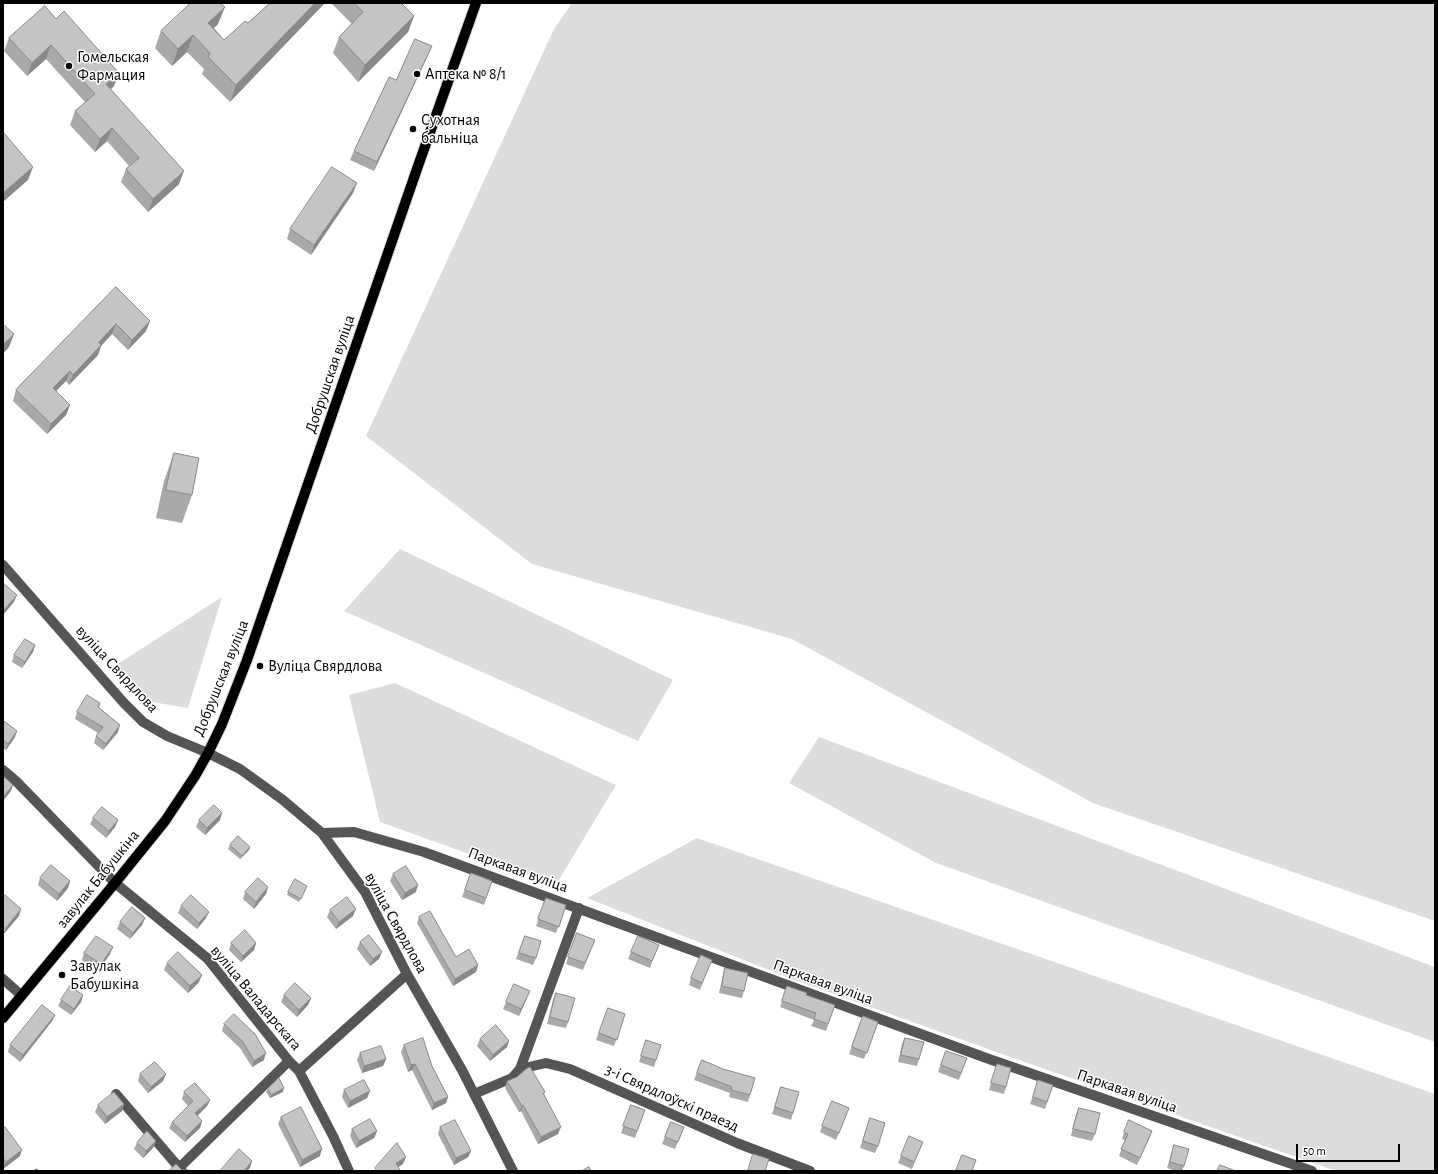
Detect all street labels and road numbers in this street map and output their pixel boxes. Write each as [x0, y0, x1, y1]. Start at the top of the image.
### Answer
street label: Добрушская вуліца [301, 312, 359, 436]
street label: Добрушская вуліца [189, 617, 253, 739]
street label: вуліца Свярдлова [72, 621, 162, 717]
street label: завулак Бабушкіна [52, 826, 144, 932]
street label: Паркавая вуліца [465, 843, 571, 897]
street label: вуліца Свярдлова [360, 869, 432, 977]
street label: вуліца Валадарскага [206, 941, 306, 1055]
street label: Паркавая вуліца [770, 955, 876, 1009]
street label: 3-і Свярдлоўскі праезд [602, 1060, 742, 1136]
street label: Паркавая вуліца [1074, 1065, 1180, 1117]

